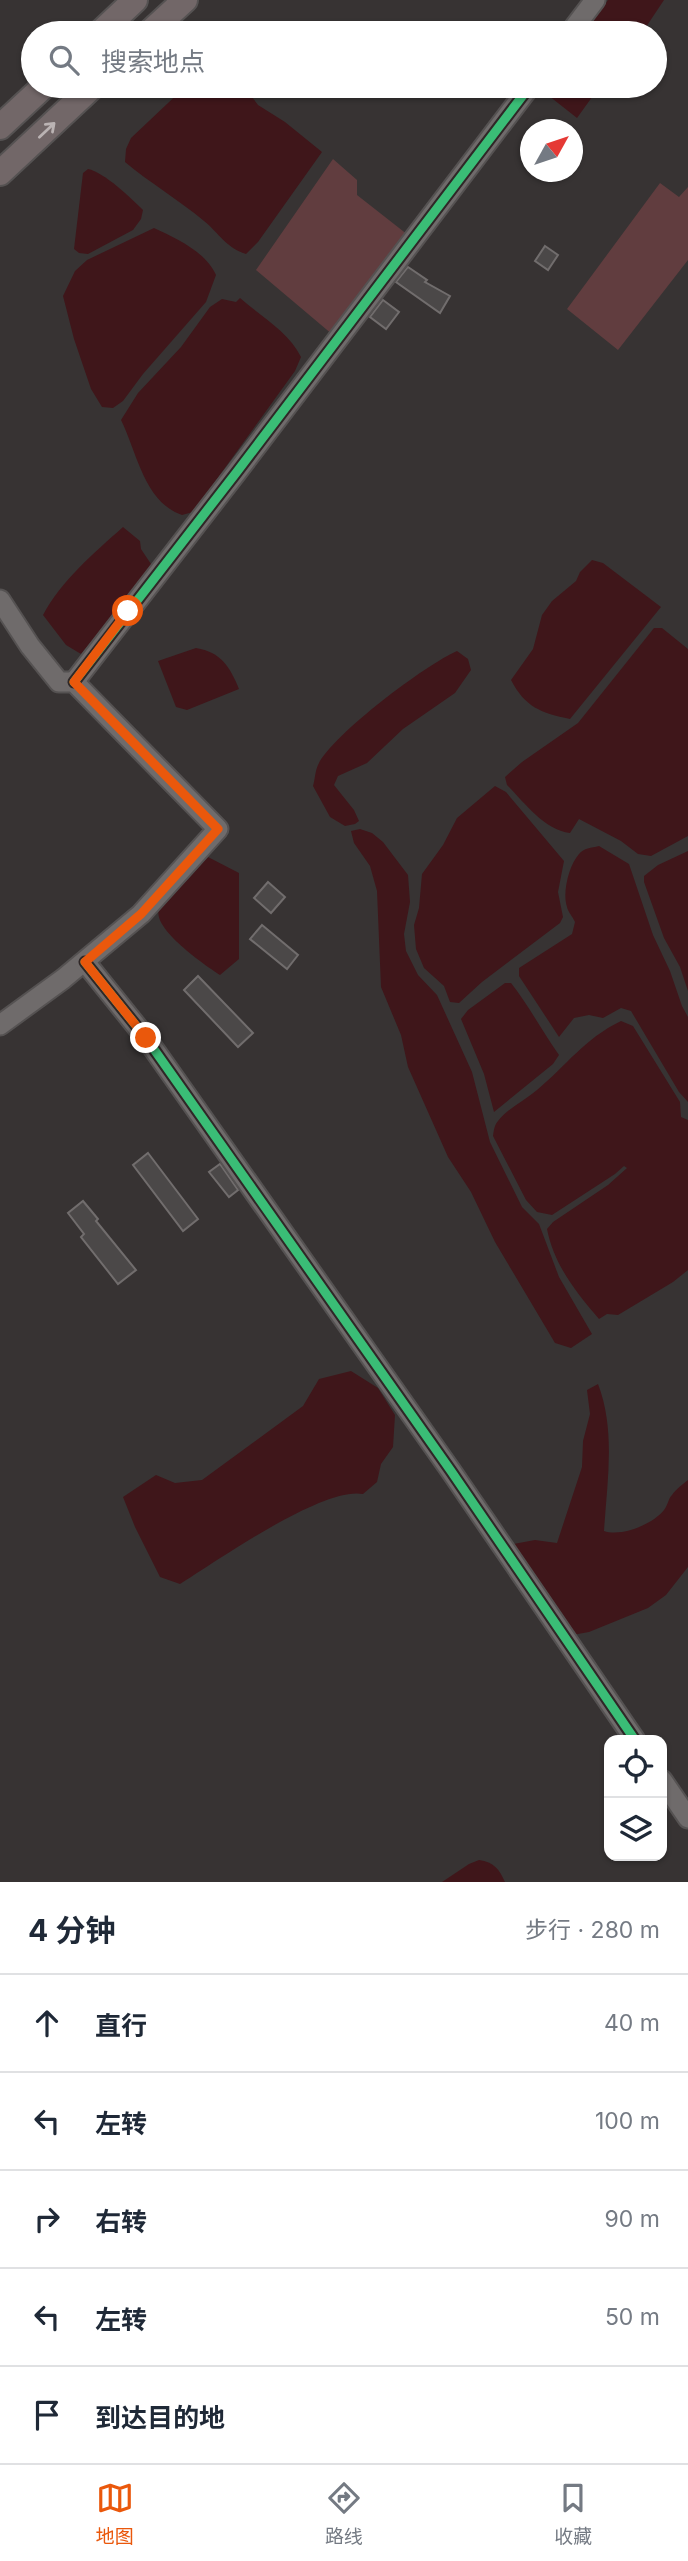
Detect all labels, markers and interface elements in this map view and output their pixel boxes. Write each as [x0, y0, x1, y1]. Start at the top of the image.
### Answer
search box [21, 21, 667, 98]
icon: search [45, 41, 83, 79]
text: 搜索地点 [101, 46, 205, 77]
north arrow [520, 119, 583, 182]
one-way arrow [38, 121, 55, 138]
route start [112, 595, 143, 626]
route end [130, 1022, 161, 1053]
map controls [604, 1735, 667, 1861]
button: locate [604, 1735, 667, 1798]
button: layers [604, 1798, 667, 1861]
text: 4 分钟 [28, 1912, 115, 1948]
text: 步行 · 280 m [525, 1916, 660, 1944]
icon: ahead [28, 2004, 66, 2042]
text: 40 m [604, 2009, 660, 2037]
text: 直行 [95, 2010, 147, 2041]
icon: left [28, 2102, 66, 2140]
text: 100 m [595, 2107, 660, 2135]
text: 左转 [95, 2108, 147, 2139]
icon: right [28, 2200, 66, 2238]
text: 90 m [605, 2205, 660, 2233]
text: 右转 [95, 2206, 147, 2237]
icon: left [28, 2298, 66, 2336]
text: 50 m [605, 2303, 660, 2331]
text: 左转 [95, 2304, 147, 2335]
icon: arrive [28, 2396, 66, 2434]
text: 到达目的地 [95, 2402, 225, 2433]
tab: 地图 [96, 2479, 134, 2548]
tab: 路线 [325, 2479, 363, 2548]
tab: 收藏 [554, 2479, 592, 2548]

